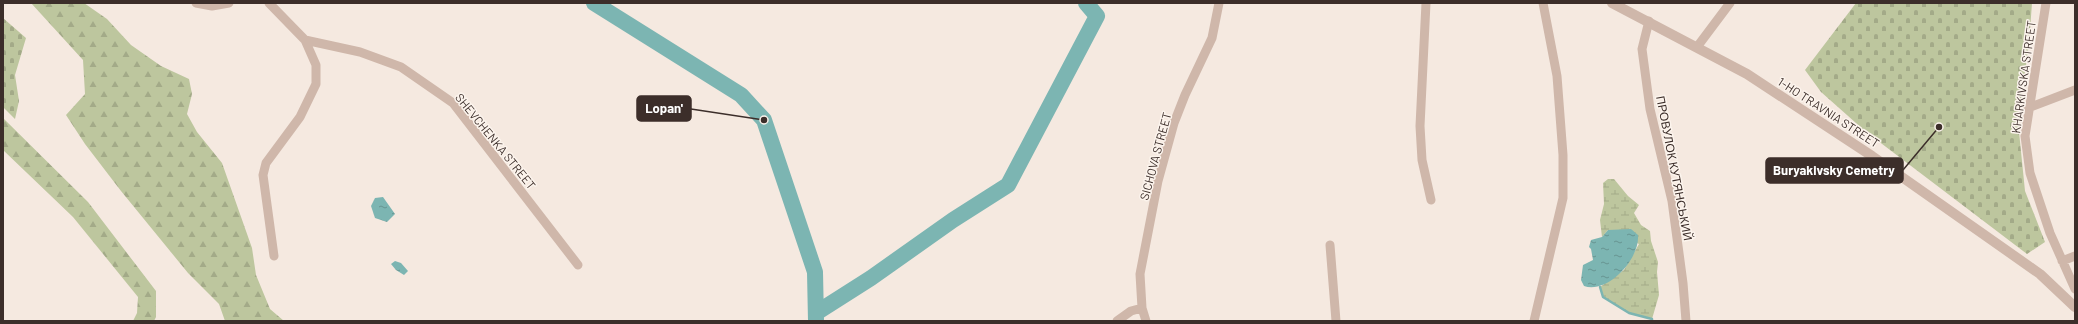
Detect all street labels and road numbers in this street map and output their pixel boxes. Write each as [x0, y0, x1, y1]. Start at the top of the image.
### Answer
street label: KHARKIVSKA STREET [2008, 19, 2038, 134]
street label: 1-HO TRAVNIA STREET [1776, 74, 1882, 150]
street label: SHEVCHENKA STREET [453, 90, 539, 192]
street label: ПРОВУЛОК КУТЯНСЬКИЙ [1654, 94, 1696, 242]
street label: SICHOVA STREET [1137, 110, 1174, 202]

